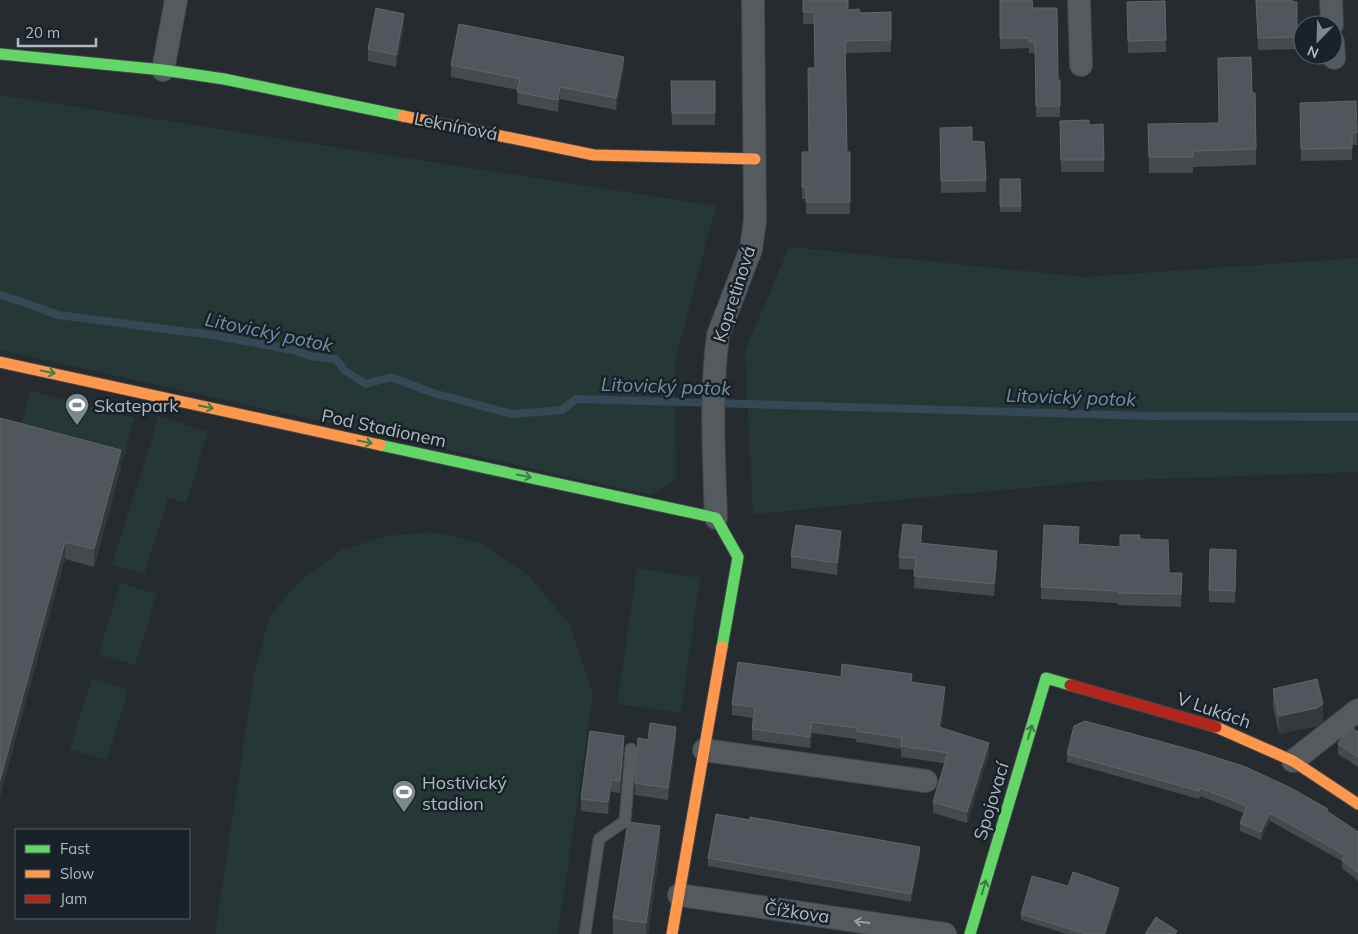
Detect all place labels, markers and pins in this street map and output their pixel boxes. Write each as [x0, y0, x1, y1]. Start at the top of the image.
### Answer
sports icon: Skatepark [64, 392, 90, 426]
place label: Skatepark [94, 394, 179, 417]
place label: Hostivický stadion [422, 771, 507, 815]
sports icon: Hostivický stadion [391, 779, 417, 813]

